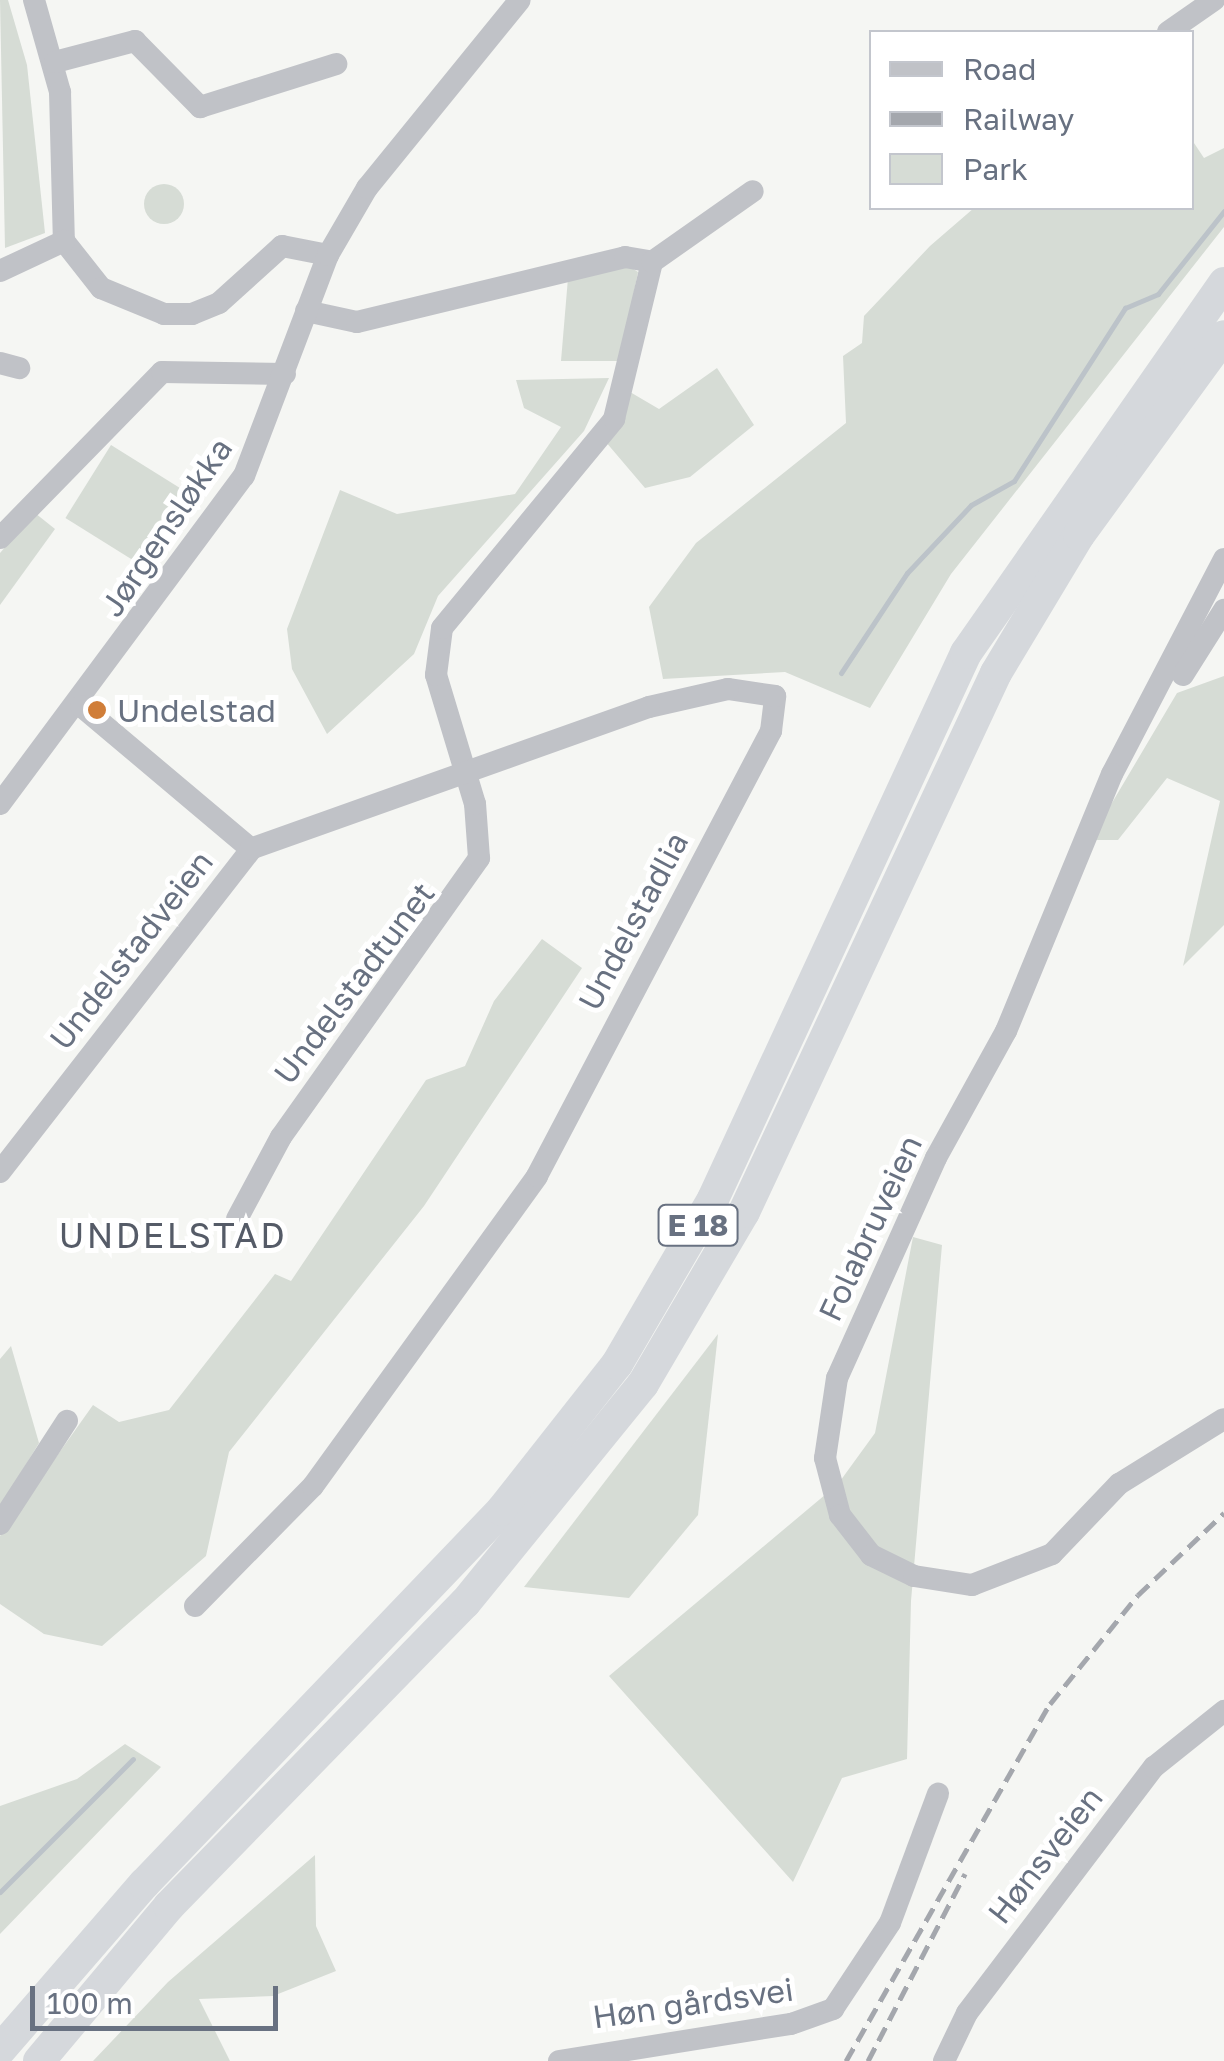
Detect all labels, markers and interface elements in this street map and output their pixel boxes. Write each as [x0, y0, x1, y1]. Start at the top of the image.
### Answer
legend [869, 30, 1194, 210]
text: Road [963, 51, 1037, 87]
text: Railway [963, 101, 1074, 137]
text: Park [963, 151, 1028, 187]
street label: Jørgensløkka [92, 430, 240, 624]
place label: Undelstad [117, 691, 276, 729]
marker: Undelstad [86, 699, 108, 721]
street label: Undelstadlia [570, 825, 696, 1017]
street label: Undelstadveien [41, 843, 221, 1057]
street label: Undelstadtunet [266, 875, 442, 1091]
street label: Folabruveien [810, 1129, 930, 1327]
road number: E 18 [656, 1200, 740, 1250]
district label: UNDELSTAD [59, 1214, 287, 1256]
street label: Hønsveien [980, 1779, 1110, 1931]
scale bar [35, 1966, 282, 2028]
street label: Høn gårdsvei [590, 1970, 796, 2036]
text: 100 m [47, 1985, 133, 2021]

